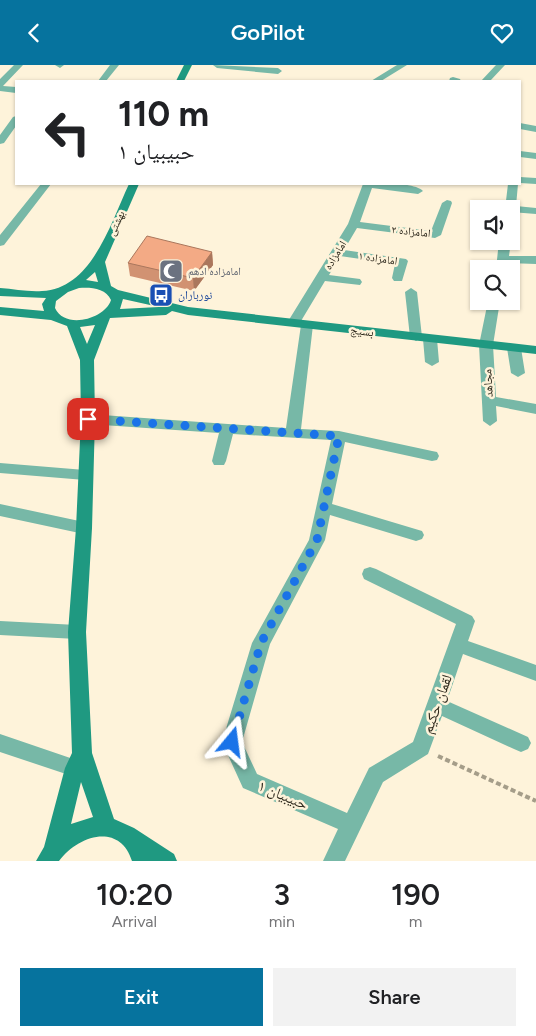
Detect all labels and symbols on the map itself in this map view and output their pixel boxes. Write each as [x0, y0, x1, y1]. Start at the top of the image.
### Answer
street label: بهشتی [105, 209, 128, 238]
street label: امامزاده ۲ [391, 223, 431, 240]
street label: امامزاده [322, 238, 349, 272]
street label: امامزاده ۱ [358, 249, 398, 268]
mosque icon: امامزاده ادهم [158, 258, 184, 284]
place label: امامزاده ادهم [188, 265, 241, 279]
bus stop icon: نورباران [148, 282, 174, 308]
place label: نورباران [178, 288, 212, 302]
street label: بسیج [349, 323, 375, 340]
street label: مجاهد [480, 368, 496, 397]
pin [67, 398, 109, 440]
street label: لقمان حکیم [418, 672, 457, 736]
position arrow [205, 715, 257, 767]
street label: حبیبیان ۱ [255, 777, 311, 815]

